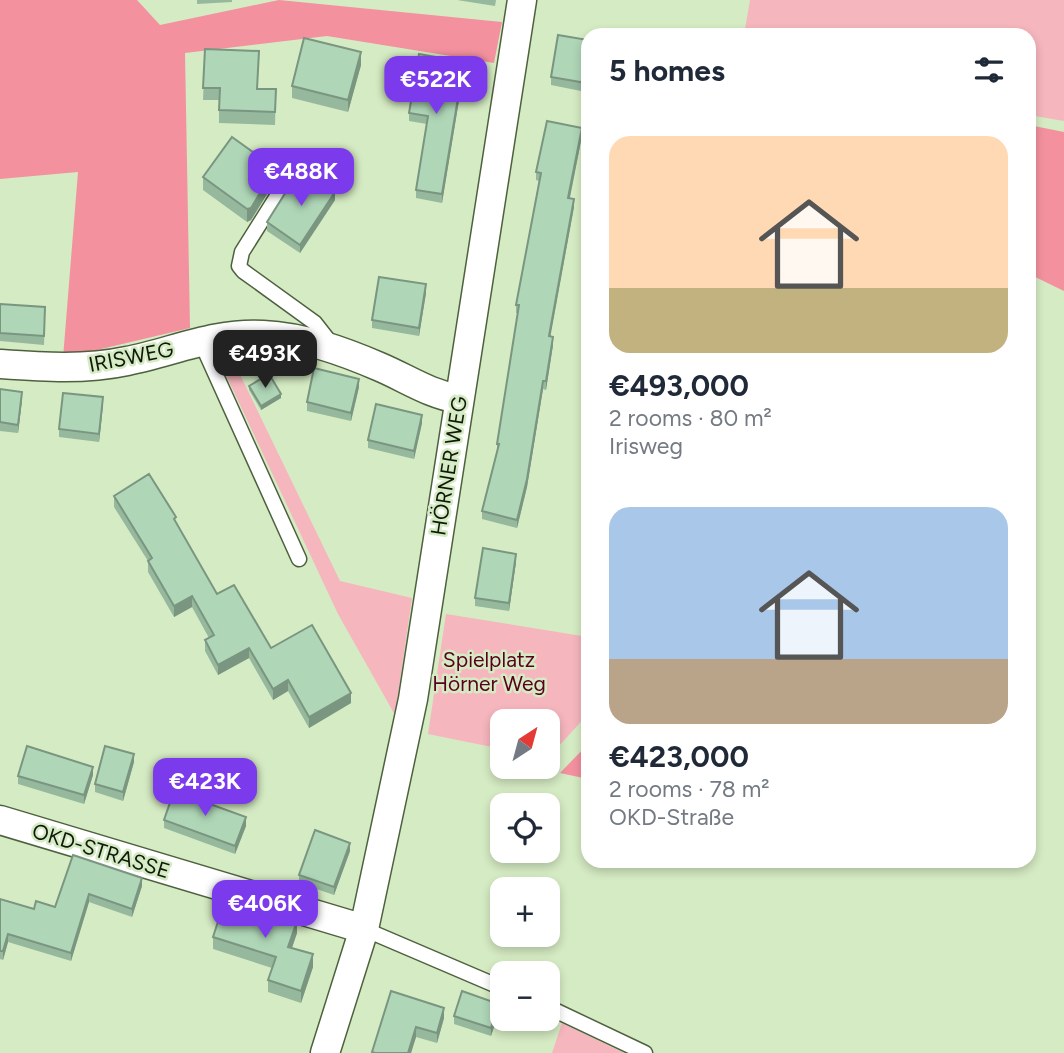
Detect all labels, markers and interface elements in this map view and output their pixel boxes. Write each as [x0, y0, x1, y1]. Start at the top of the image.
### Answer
icon: filters [970, 51, 1008, 89]
text: 5 homes [609, 52, 725, 89]
pin: €522K [387, 57, 485, 116]
text: €522K [400, 65, 472, 93]
pin: €488K [252, 148, 350, 208]
text: €488K [264, 157, 338, 185]
icon: home [746, 181, 872, 307]
pin: €493K [216, 330, 314, 390]
street label: IRISWEG [86, 336, 176, 377]
text: €493K [229, 339, 301, 367]
text: €493,000 [609, 367, 749, 404]
street label: HÖRNER WEG [425, 394, 472, 537]
text: 2 rooms · 80 m² [609, 404, 772, 432]
text: Irisweg [609, 432, 683, 460]
icon: home [746, 552, 872, 678]
park label: Spielplatz Hörner Weg [432, 647, 546, 696]
north arrow [490, 709, 560, 779]
map controls [490, 709, 560, 1031]
text: €423,000 [609, 738, 749, 775]
pin: €423K [156, 758, 254, 818]
text: €423K [169, 767, 241, 795]
text: 2 rooms · 78 m² [609, 775, 770, 803]
button: locate [490, 793, 560, 863]
text: OKD-Straße [609, 803, 734, 831]
street label: OKD-STRASSE [29, 818, 173, 883]
button: + [490, 877, 560, 947]
pin: €406K [216, 880, 314, 940]
text: €406K [228, 889, 302, 917]
button: − [490, 961, 560, 1031]

